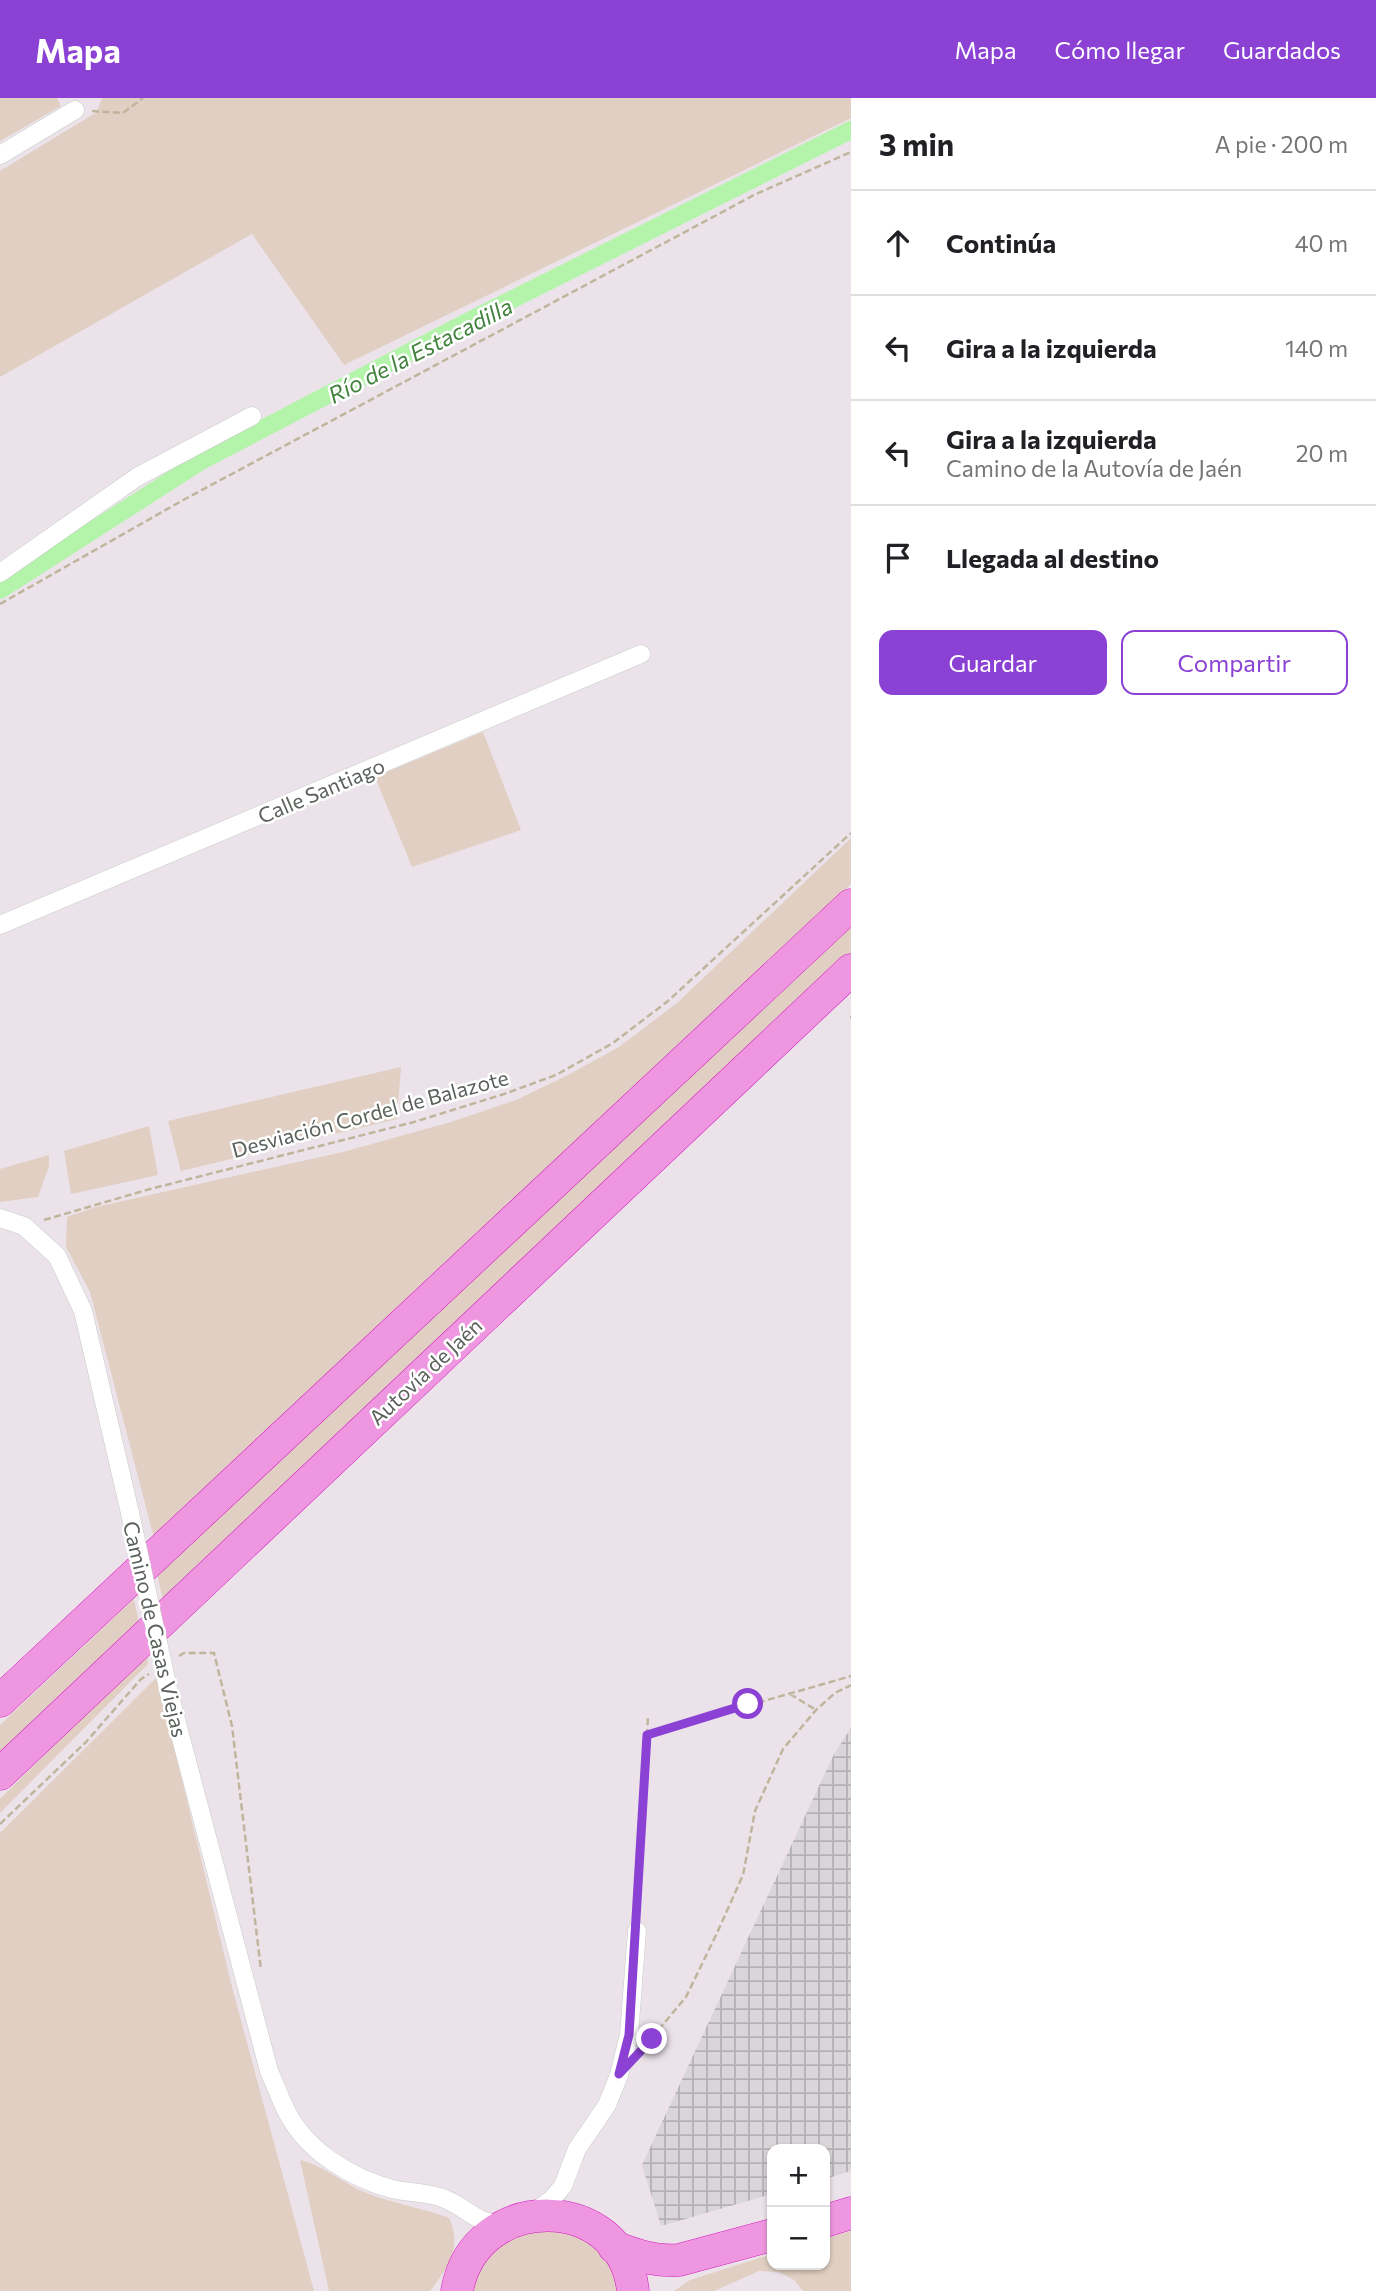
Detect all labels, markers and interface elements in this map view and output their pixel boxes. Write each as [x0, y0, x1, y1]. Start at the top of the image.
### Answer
text: Mapa [35, 29, 121, 70]
text: Mapa [954, 35, 1017, 64]
text: Cómo llegar [1055, 35, 1185, 64]
text: Guardados [1223, 35, 1341, 64]
text: 3 min [879, 125, 954, 162]
text: A pie · 200 m [1215, 130, 1348, 158]
icon: ahead [879, 224, 917, 262]
text: Continúa [946, 227, 1056, 258]
text: 40 m [1295, 229, 1348, 257]
water label: Río de la Estacadilla [323, 291, 517, 409]
icon: left [879, 329, 917, 367]
text: Gira a la izquierda [946, 332, 1157, 363]
text: 140 m [1285, 334, 1348, 362]
text: Gira a la izquierda [946, 423, 1157, 454]
icon: left [879, 434, 917, 472]
text: 20 m [1296, 439, 1348, 467]
text: Camino de la Autovía de Jaén [946, 454, 1242, 482]
icon: arrive [879, 539, 917, 577]
text: Llegada al destino [946, 542, 1159, 573]
button: Guardar [879, 630, 1107, 695]
button: Compartir [1121, 630, 1348, 695]
street label: Calle Santiago [254, 752, 388, 828]
street label: Desviación Cordel de Balazote [229, 1064, 511, 1162]
street label: Autovía de Jaén [363, 1312, 487, 1430]
street label: Camino de Casas Viejas [119, 1518, 193, 1740]
route start [732, 1688, 763, 1719]
route end [636, 2023, 667, 2054]
map controls [767, 2144, 830, 2270]
button: + [767, 2144, 830, 2207]
button: − [767, 2207, 830, 2270]

